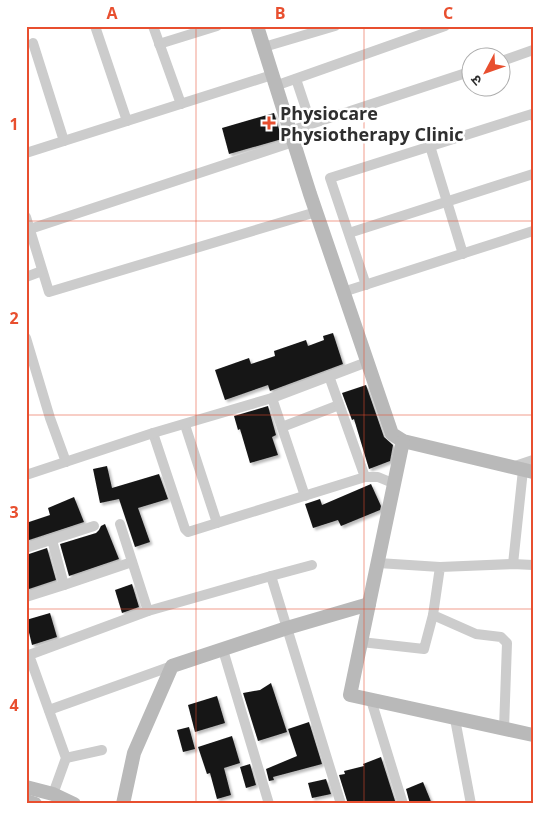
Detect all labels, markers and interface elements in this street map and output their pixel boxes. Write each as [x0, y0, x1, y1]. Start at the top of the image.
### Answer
text: A [106, 2, 118, 24]
text: B [275, 2, 285, 24]
text: C [443, 2, 453, 24]
north arrow [462, 48, 512, 98]
text: उ [465, 71, 486, 90]
place label: Physiocare Physiotherapy Clinic [280, 101, 464, 146]
text: 1 [9, 113, 19, 135]
marker: Physiocare Physiotherapy Clinic [262, 116, 276, 130]
text: 2 [9, 307, 19, 329]
text: 3 [9, 501, 19, 523]
text: 4 [9, 694, 19, 716]

